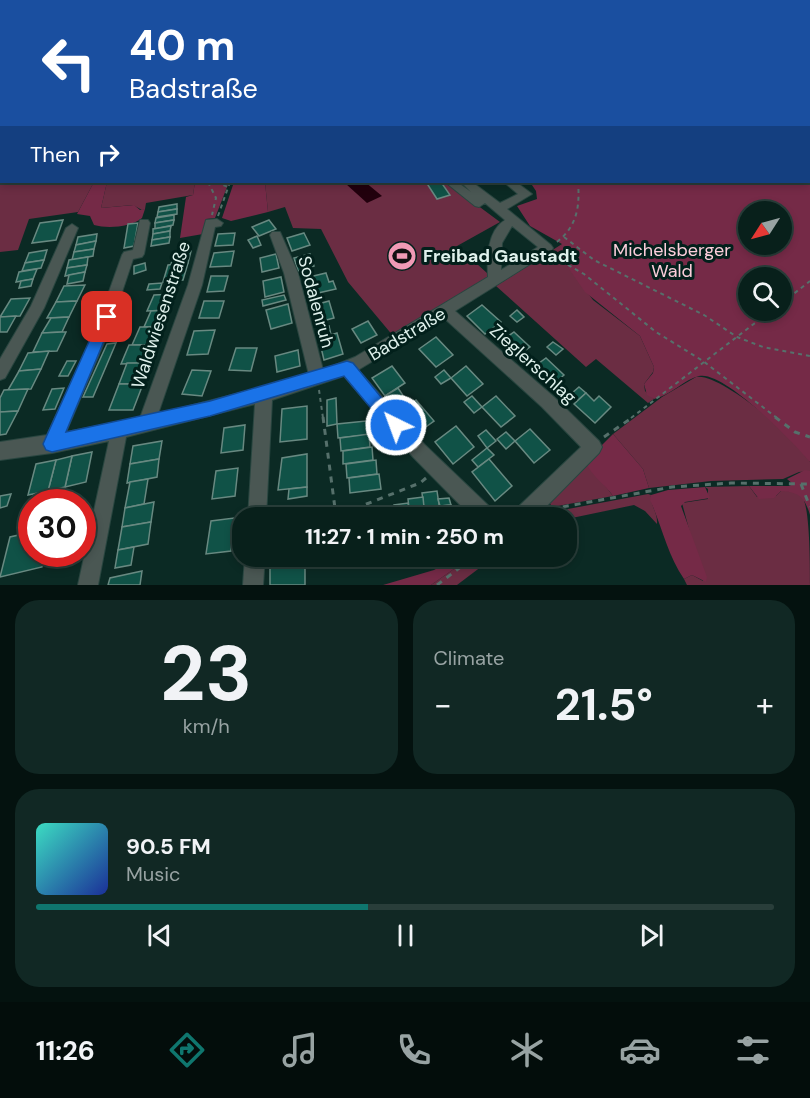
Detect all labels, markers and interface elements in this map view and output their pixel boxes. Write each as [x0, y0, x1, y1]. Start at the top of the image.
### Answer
text: 40 m [129, 18, 235, 73]
icon: left [30, 24, 108, 102]
text: Badstraße [129, 71, 258, 106]
icon: right [92, 138, 125, 171]
text: Then [30, 140, 80, 169]
north arrow [738, 201, 792, 255]
map controls [738, 201, 792, 321]
street label: Waldwiesenstraße [126, 238, 196, 392]
park label: Michelsberger Wald [613, 238, 731, 283]
sports icon: Freibad Gaustadt [386, 240, 418, 272]
place label: Freibad Gaustadt [423, 244, 577, 268]
street label: Sodalenruh [292, 253, 340, 351]
button: search [738, 267, 792, 321]
pin [81, 291, 132, 342]
icon: arrive [90, 300, 123, 333]
street label: Badstraße [364, 302, 450, 366]
street label: Zieglerschlag [485, 319, 581, 409]
position arrow [364, 393, 428, 457]
speed limit sign: 30 [18, 489, 96, 567]
text: 11:27 · 1 min · 250 m [305, 522, 504, 551]
text: 23 [160, 623, 252, 724]
text: Climate [434, 645, 504, 671]
text: 21.5° [555, 675, 653, 734]
text: − [434, 683, 452, 726]
text: + [756, 683, 774, 726]
text: km/h [183, 713, 230, 739]
text: 90.5 FM [126, 832, 211, 861]
text: Music [126, 861, 181, 887]
icon: previous [143, 919, 176, 952]
icon: pause [389, 919, 422, 952]
icon: next [635, 919, 668, 952]
icon: directions [166, 1029, 208, 1071]
icon: music [279, 1029, 321, 1071]
icon: phone [393, 1029, 435, 1071]
icon: climate [506, 1029, 548, 1071]
icon: car [619, 1029, 661, 1071]
icon: filters [732, 1029, 774, 1071]
text: 11:26 [36, 1033, 95, 1068]

